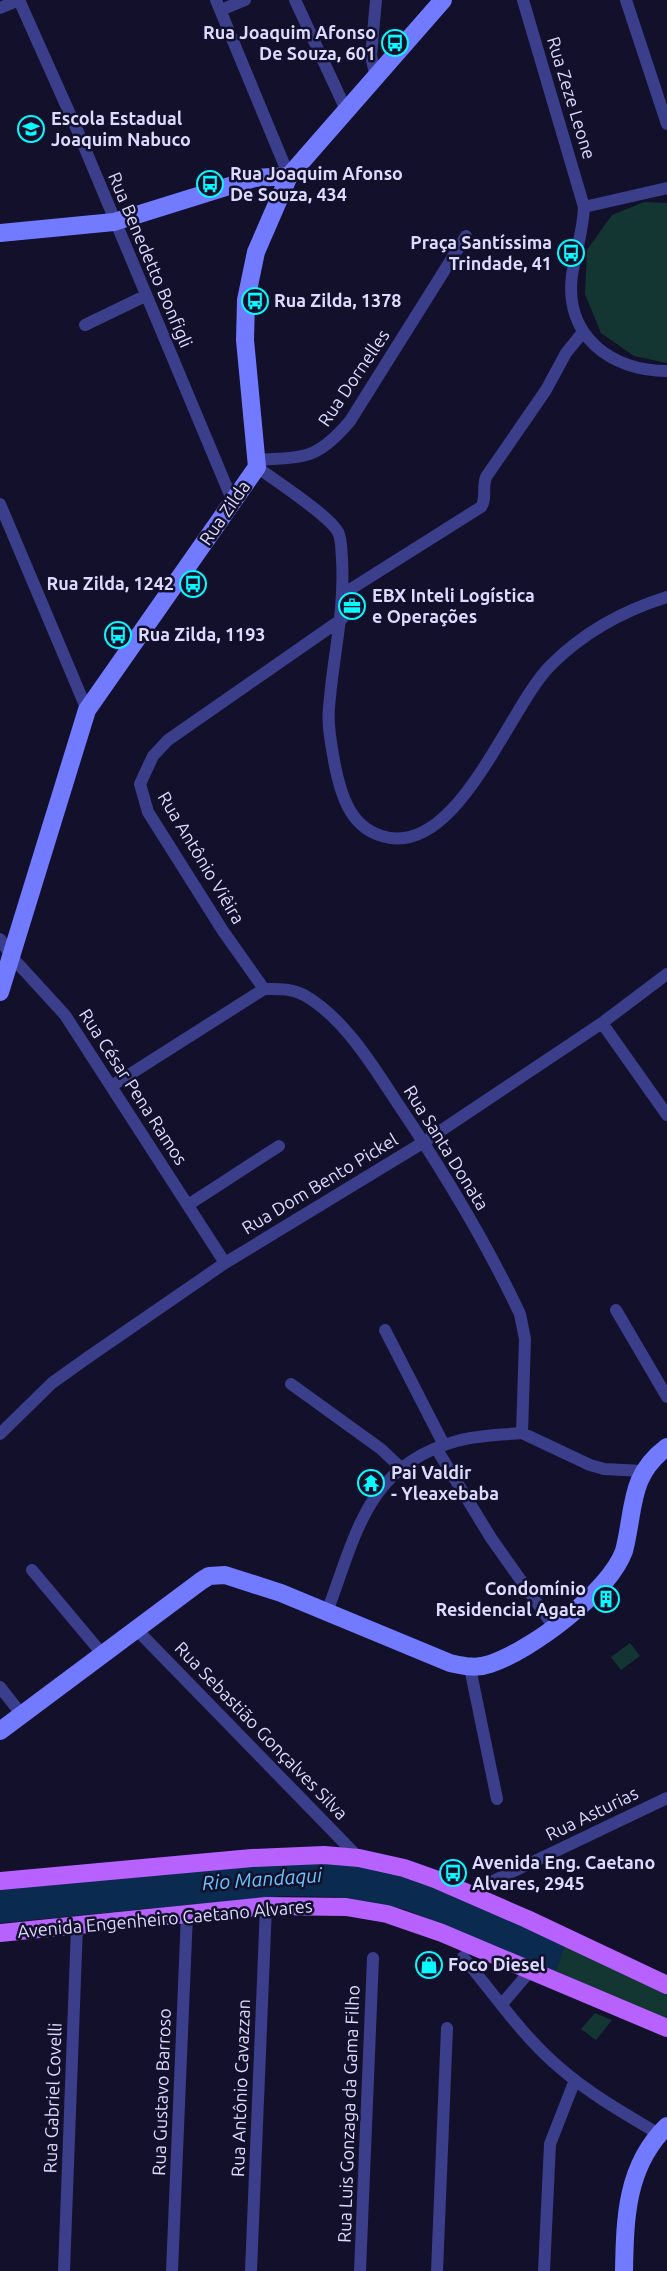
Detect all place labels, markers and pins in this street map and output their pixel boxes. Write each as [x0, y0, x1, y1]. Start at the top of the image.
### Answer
place label: Rua Joaquim Afonso De Souza, 601 [203, 22, 376, 63]
bus stop icon: Rua Joaquim Afonso De Souza, 601 [380, 28, 410, 58]
place label: Escola Estadual Joaquim Nabuco [51, 108, 191, 149]
school or university icon: Escola Estadual Joaquim Nabuco [16, 114, 46, 144]
place label: Rua Joaquim Afonso De Souza, 434 [230, 163, 403, 204]
bus stop icon: Rua Joaquim Afonso De Souza, 434 [195, 169, 225, 199]
place label: Praça Santíssima Trindade, 41 [410, 232, 552, 273]
bus stop icon: Praça Santíssima Trindade, 41 [556, 238, 586, 268]
bus stop icon: Rua Zilda, 1378 [240, 286, 270, 316]
place label: Rua Zilda, 1378 [274, 290, 402, 310]
bus stop icon: Rua Zilda, 1242 [178, 569, 208, 599]
place label: Rua Zilda, 1242 [46, 573, 174, 593]
place label: EBX Inteli Logística e Operações [372, 585, 535, 627]
office icon: EBX Inteli Logística e Operações [337, 591, 367, 621]
bus stop icon: Rua Zilda, 1193 [103, 620, 133, 650]
place label: Rua Zilda, 1193 [138, 624, 266, 644]
place label: Pai Valdir - Yleaxebaba [391, 1462, 499, 1503]
temple icon: Pai Valdir - Yleaxebaba [356, 1468, 386, 1498]
place label: Condomínio Residencial Agata [436, 1578, 586, 1619]
building icon: Condomínio Residencial Agata [591, 1584, 621, 1614]
place label: Avenida Eng. Caetano Alvares, 2945 [472, 1852, 655, 1893]
bus stop icon: Avenida Eng. Caetano Alvares, 2945 [438, 1858, 468, 1888]
shop icon: Foco Diesel [414, 1950, 444, 1980]
place label: Foco Diesel [448, 1954, 546, 1974]

